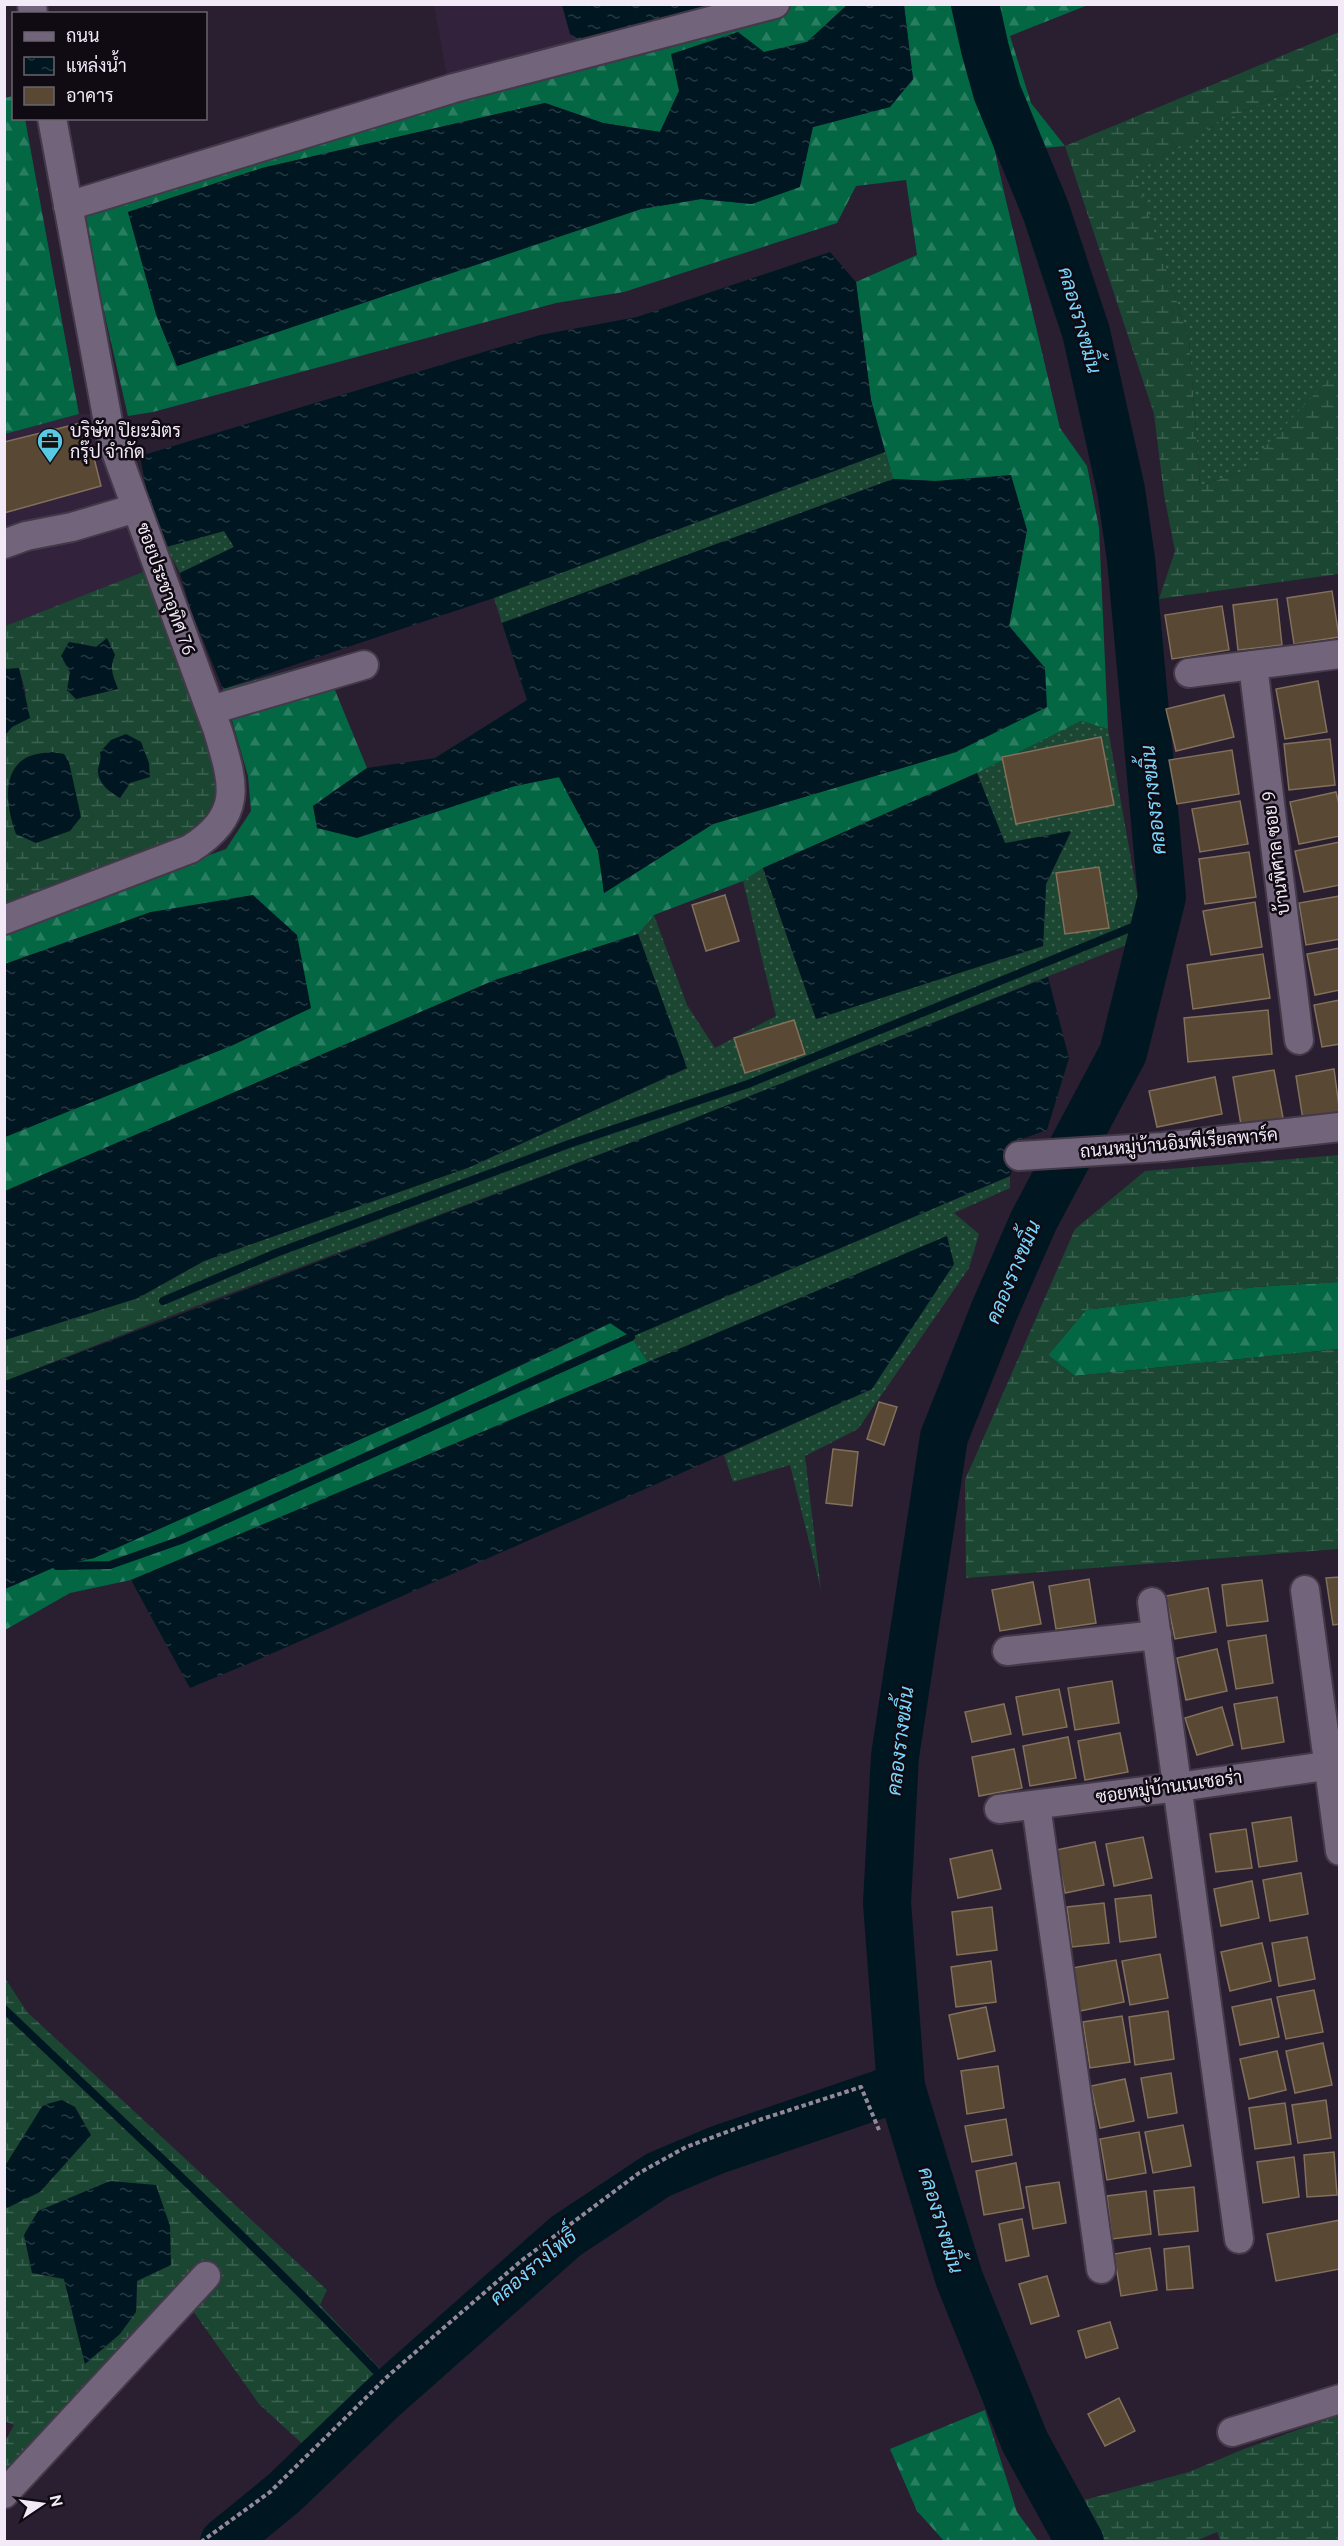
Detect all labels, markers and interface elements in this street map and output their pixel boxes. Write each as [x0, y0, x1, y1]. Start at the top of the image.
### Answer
legend [12, 12, 207, 120]
text: ถนน [66, 25, 99, 45]
text: แหล่งน้ำ [66, 50, 127, 75]
text: อาคาร [66, 85, 114, 105]
water label: คลองรางขมิ้น [1054, 262, 1112, 376]
place label: บริษัท ปิยะมิตร กรุ๊ป จำกัด [70, 420, 181, 464]
office icon: บริษัท ปิยะมิตร กรุ๊ป จำกัด [35, 426, 65, 464]
street label: ซอยประชาอุทิศ 76 [131, 520, 200, 659]
water label: คลองรางขมิ้น [1130, 744, 1170, 856]
street label: บ้านพิศาล ซอย 9 [1256, 790, 1293, 917]
street label: ถนนหมู่บ้านอิมพีเรียลพาร์ค [1079, 1121, 1279, 1165]
water label: คลองรางขมิ้น [976, 1215, 1045, 1327]
water label: คลองรางขมิ้น [876, 1684, 918, 1797]
street label: ซอยหมู่บ้านเนเชอร่า [1094, 1765, 1244, 1810]
water label: คลองรางขมิ้น [914, 2162, 973, 2276]
water label: คลองรางโพธิ์ [481, 2217, 584, 2309]
north arrow [12, 2474, 72, 2534]
text: N [47, 2493, 67, 2508]

